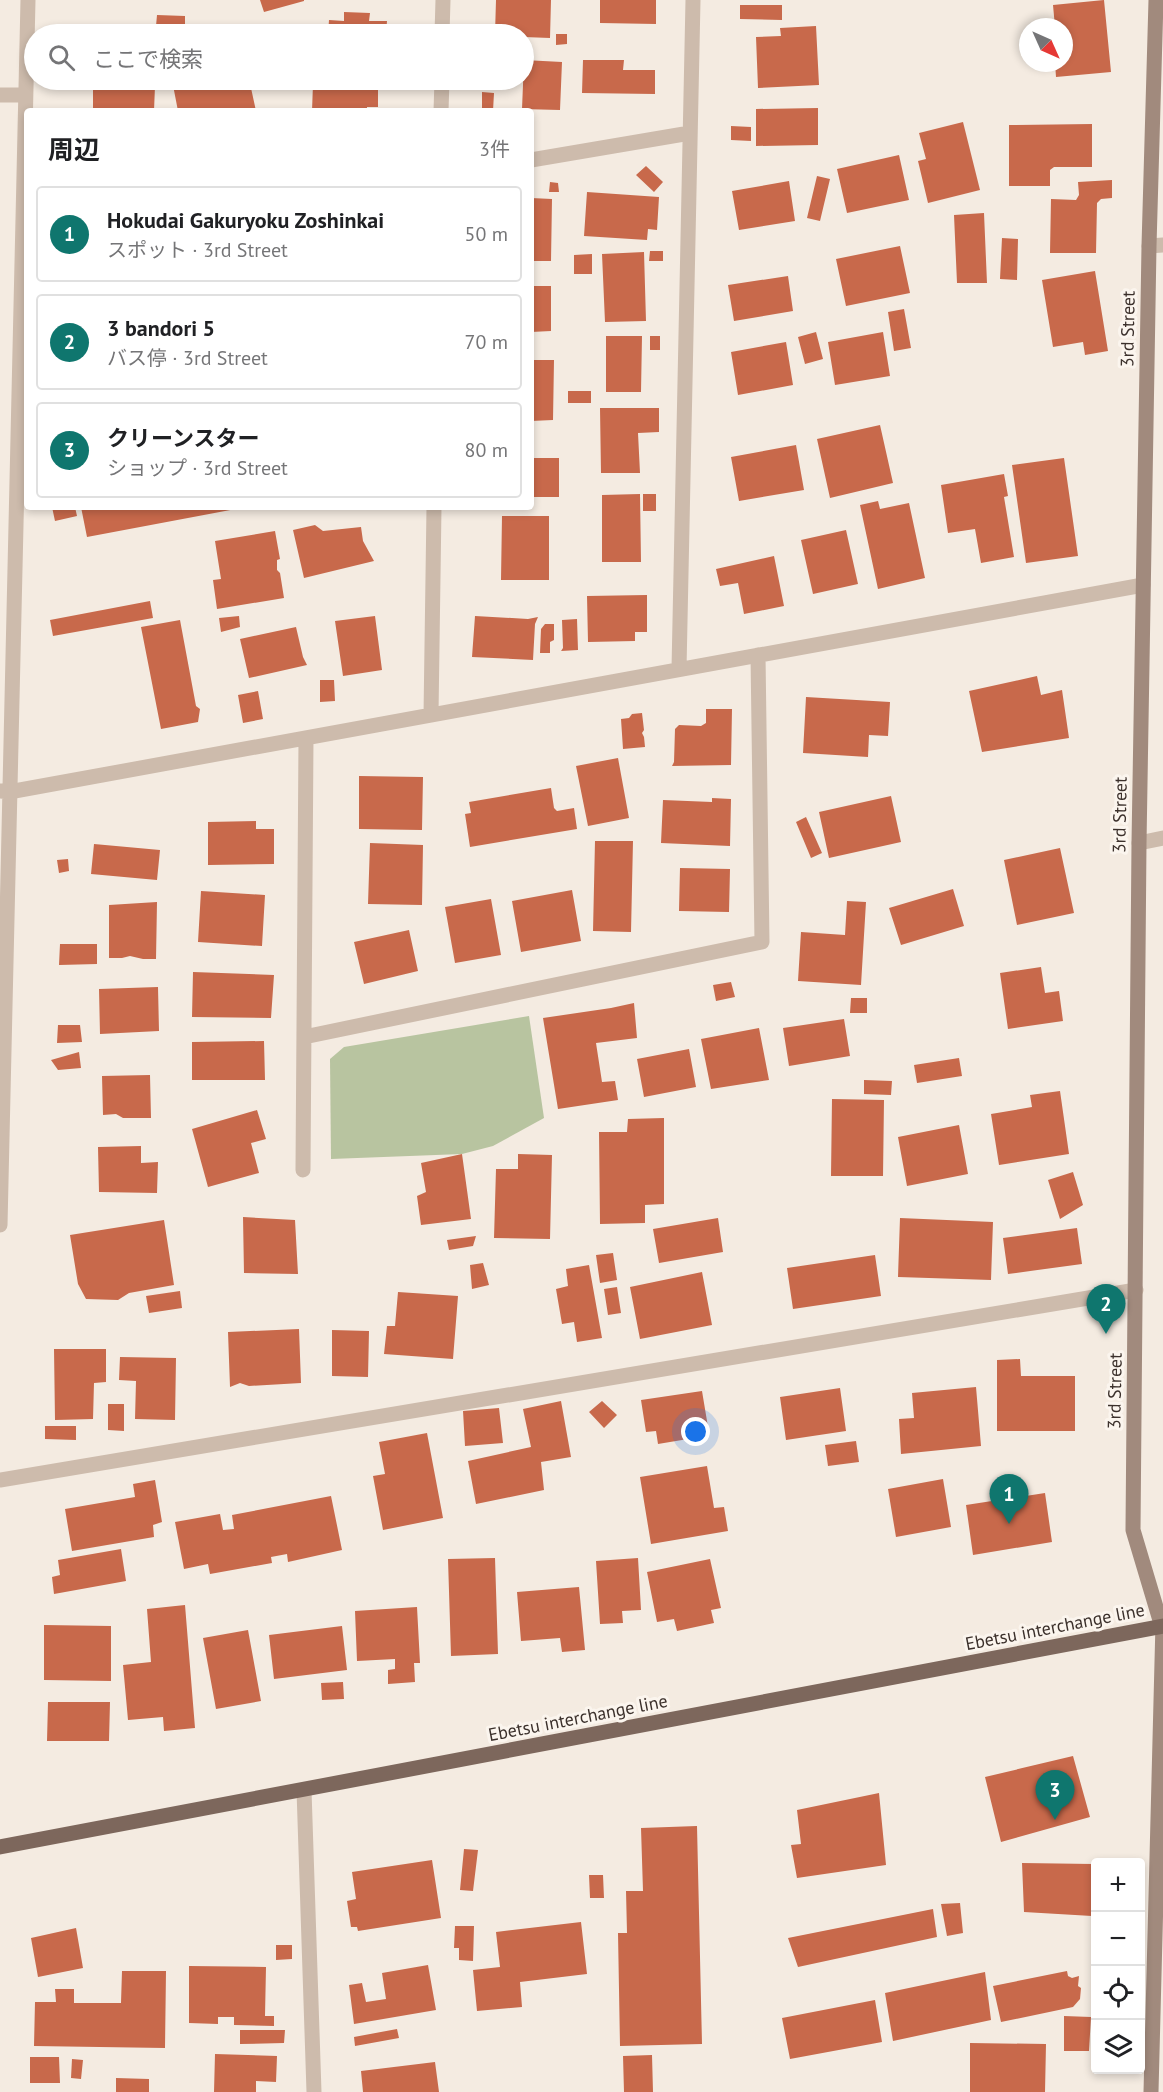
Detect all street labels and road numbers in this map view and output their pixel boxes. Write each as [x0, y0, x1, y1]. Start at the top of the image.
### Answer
street label: 3rd Street [1115, 291, 1140, 367]
street label: 3rd Street [1107, 777, 1132, 853]
street label: 3rd Street [1102, 1353, 1127, 1429]
street label: Ebetsu interchange line [963, 1598, 1146, 1655]
street label: Ebetsu interchange line [486, 1689, 669, 1746]

